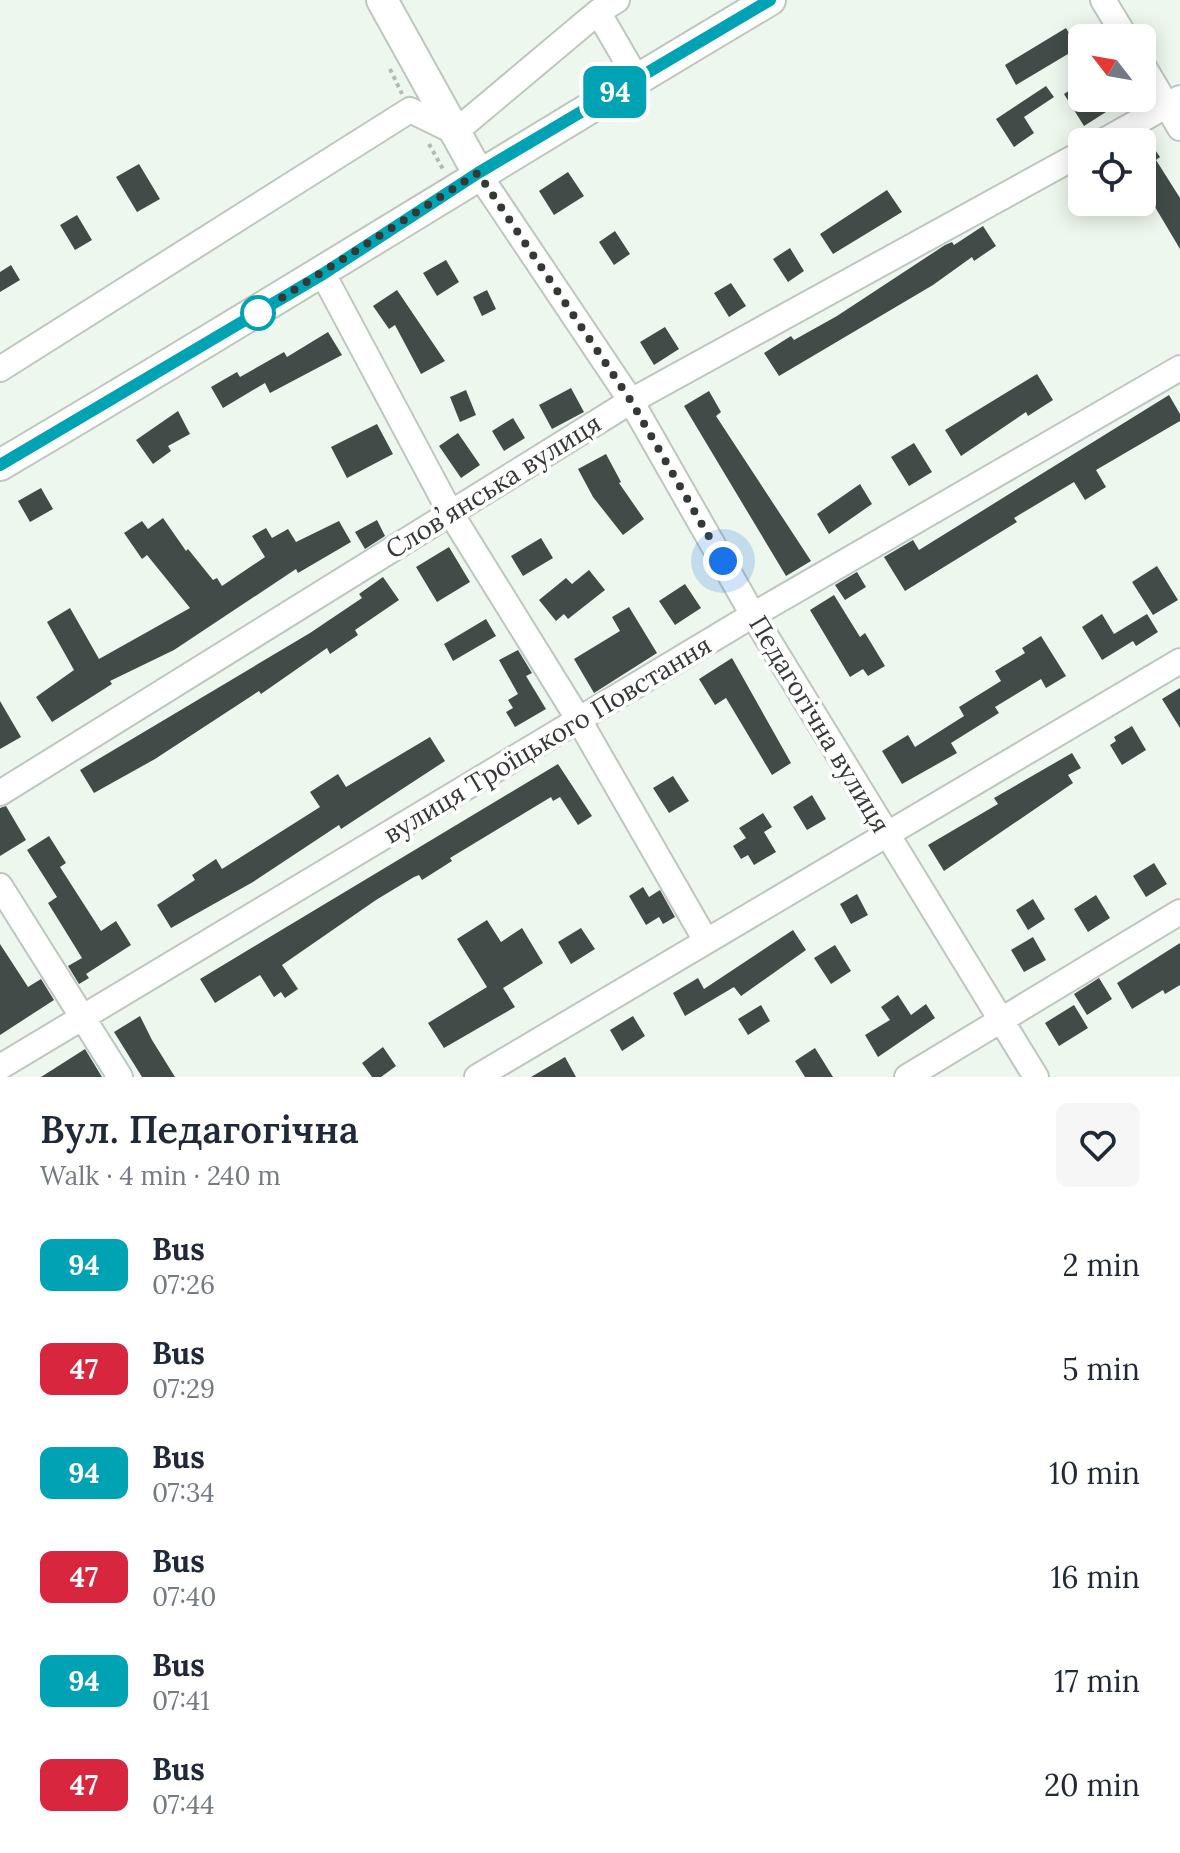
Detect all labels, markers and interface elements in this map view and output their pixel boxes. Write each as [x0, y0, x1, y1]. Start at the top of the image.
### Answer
north arrow [1068, 24, 1156, 112]
map controls [1068, 24, 1156, 216]
line badge: 94 [579, 66, 651, 118]
text: 94 [599, 74, 631, 110]
button: locate [1068, 128, 1156, 216]
unlabelled marker [241, 296, 275, 330]
street label: Словʼянська вулиця [379, 406, 607, 566]
your location [703, 541, 743, 581]
street label: Педагогічна вулиця [742, 609, 898, 839]
street label: вулиця Троїцького Повстання [377, 628, 717, 850]
button: heart [1056, 1103, 1140, 1187]
text: Вул. Педагогічна [40, 1105, 359, 1153]
text: Walk · 4 min · 240 m [40, 1159, 281, 1192]
text: Bus [152, 1230, 205, 1268]
text: 2 min [1063, 1246, 1140, 1284]
text: 94 [68, 1247, 100, 1283]
text: 07:26 [152, 1268, 215, 1301]
text: Bus [152, 1334, 205, 1372]
text: 5 min [1062, 1350, 1140, 1388]
text: 47 [70, 1351, 98, 1387]
text: 07:29 [152, 1372, 215, 1405]
text: Bus [152, 1438, 205, 1476]
text: 10 min [1049, 1454, 1140, 1492]
text: 94 [68, 1455, 100, 1491]
text: 07:34 [152, 1476, 215, 1509]
text: Bus [152, 1542, 205, 1580]
text: 16 min [1050, 1558, 1140, 1596]
text: 47 [70, 1559, 98, 1595]
text: 07:40 [152, 1580, 216, 1613]
text: Bus [152, 1646, 205, 1684]
text: 17 min [1054, 1662, 1140, 1700]
text: 94 [68, 1663, 100, 1699]
text: 07:41 [152, 1684, 210, 1717]
text: Bus [152, 1750, 205, 1788]
text: 20 min [1044, 1766, 1140, 1804]
text: 47 [70, 1767, 98, 1803]
text: 07:44 [152, 1788, 214, 1821]

